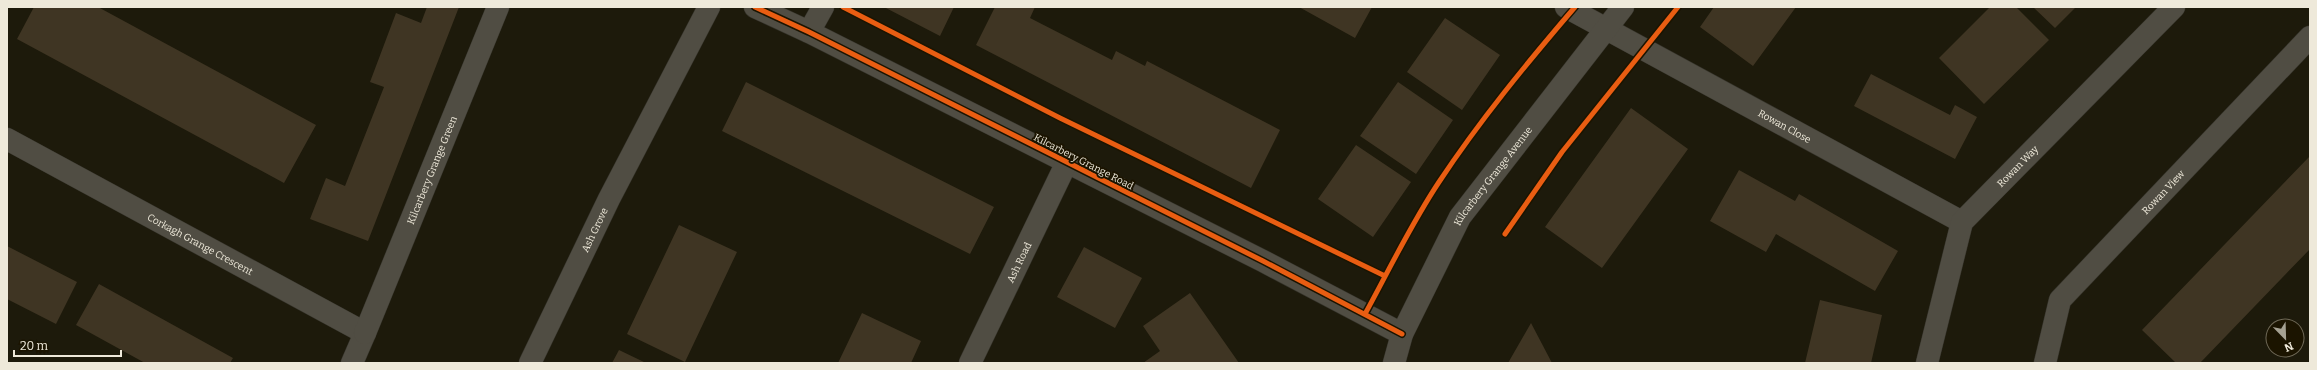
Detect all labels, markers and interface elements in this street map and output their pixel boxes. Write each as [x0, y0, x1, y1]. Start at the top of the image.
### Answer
street label: Rowan Close [1756, 107, 1813, 146]
street label: Kilcarbery Grange Green [405, 114, 460, 226]
street label: Kilcarbery Grange Avenue [1452, 124, 1535, 228]
street label: Kilcarbery Grange Road [1032, 132, 1135, 192]
street label: Rowan Way [1995, 143, 2042, 190]
street label: Rowan View [2140, 167, 2188, 217]
street label: Ash Grove [579, 206, 611, 254]
street label: Corkagh Grange Crescent [145, 211, 255, 278]
street label: Ash Road [1005, 240, 1034, 285]
north arrow [2265, 318, 2305, 358]
scale bar [14, 332, 121, 358]
text: 20 m [20, 339, 49, 353]
text: N [2282, 339, 2295, 355]

